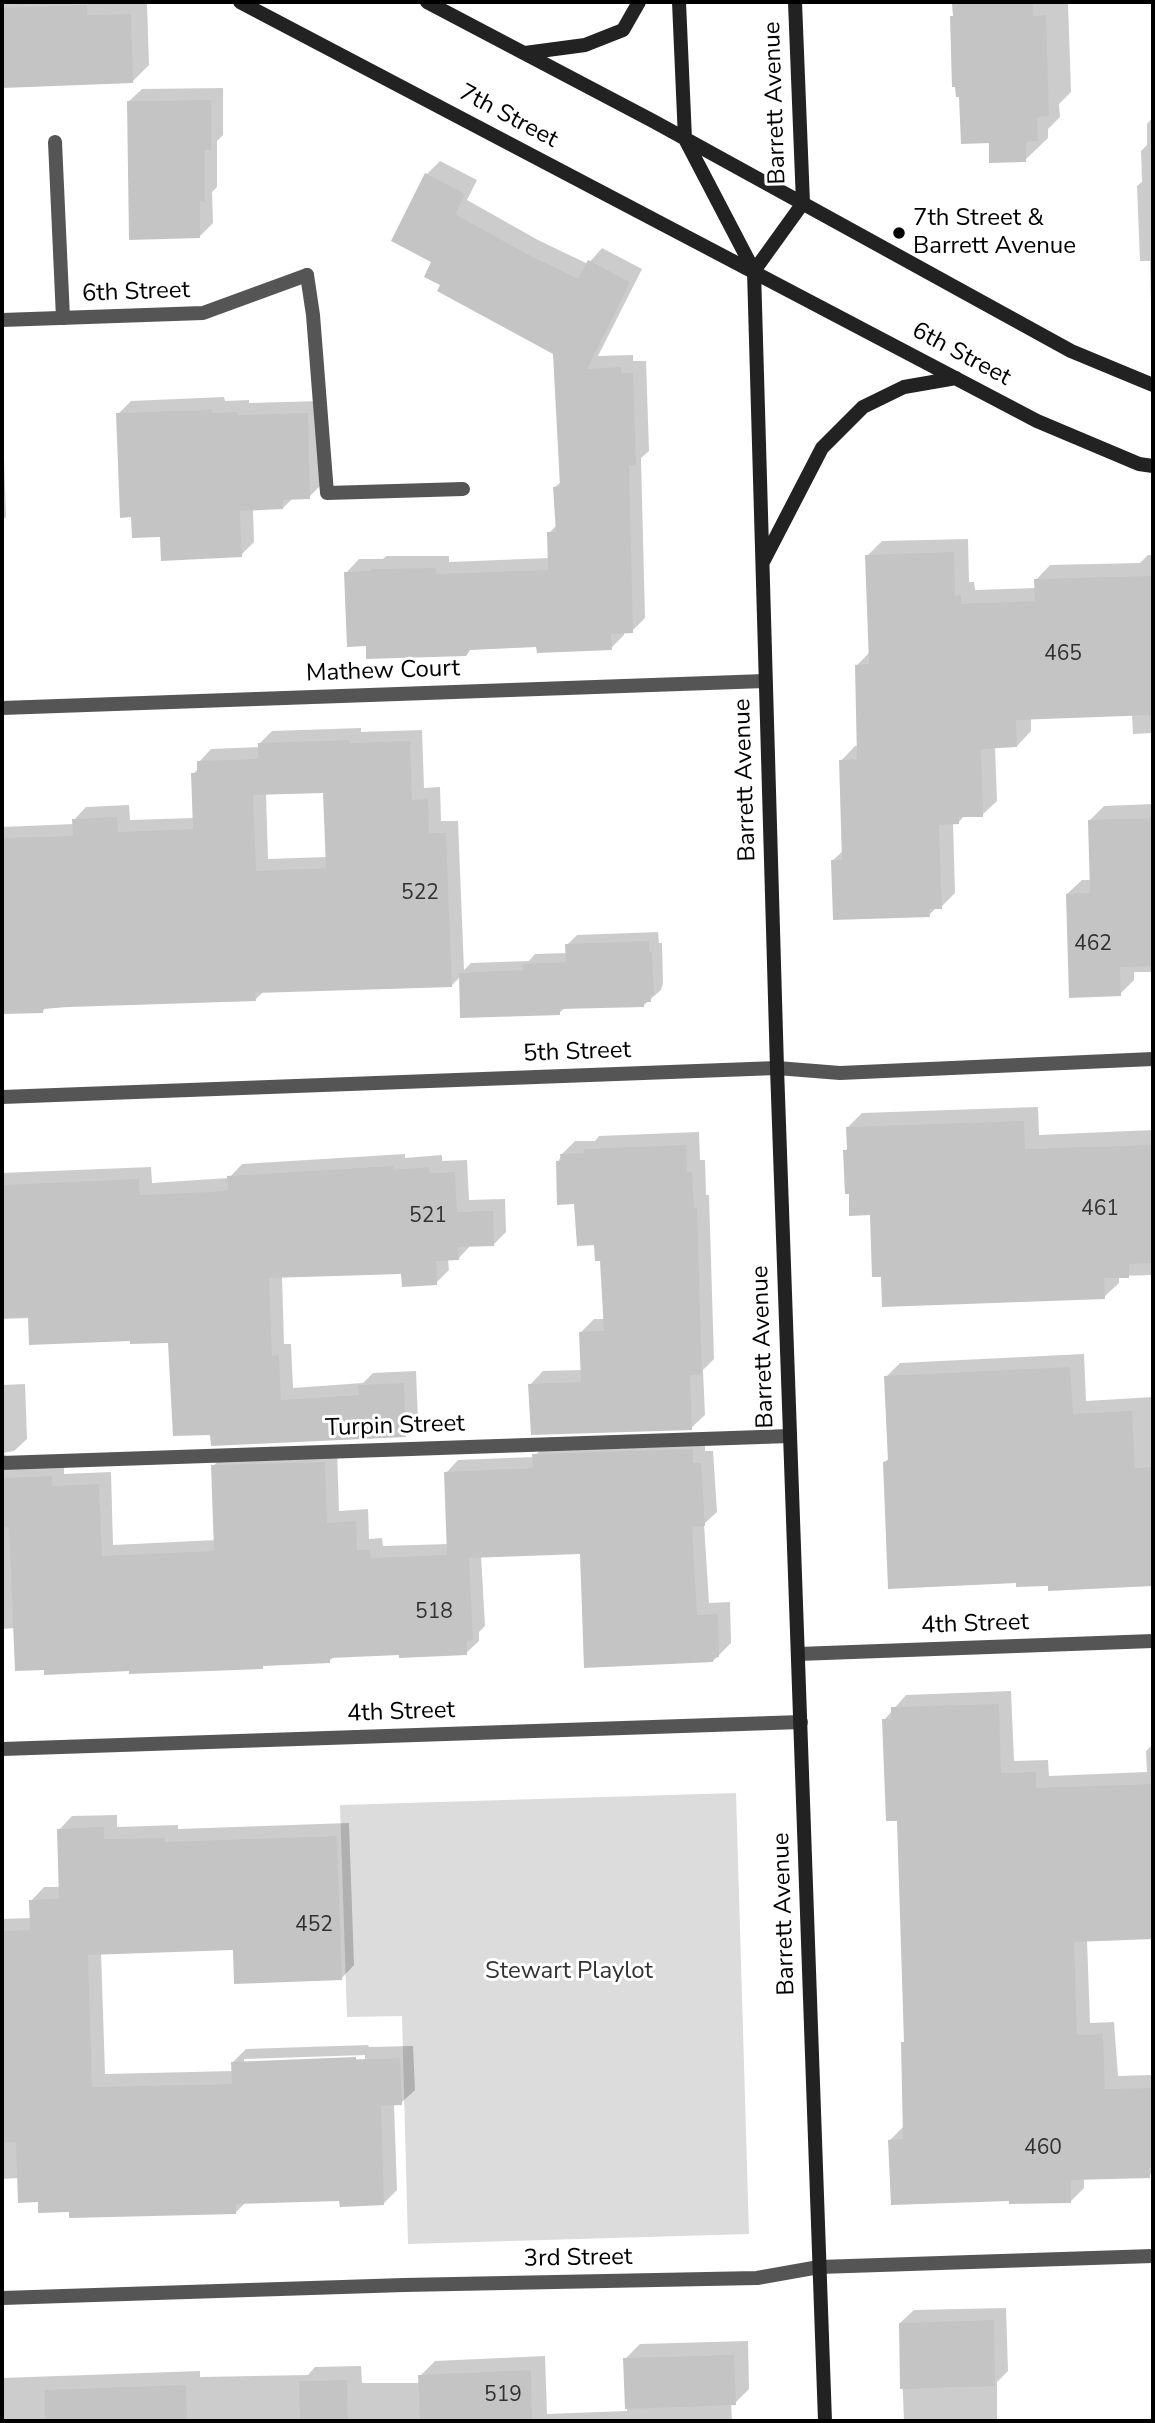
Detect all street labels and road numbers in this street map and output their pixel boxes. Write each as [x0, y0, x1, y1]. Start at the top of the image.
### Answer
street label: Barrett Avenue [759, 21, 793, 185]
street label: 7th Street [454, 79, 562, 155]
street label: 6th Street [81, 277, 191, 309]
street label: 6th Street [907, 317, 1015, 393]
street label: Mathew Court [306, 655, 460, 689]
street label: Barrett Avenue [729, 698, 763, 862]
street label: 5th Street [522, 1037, 632, 1069]
street label: Barrett Avenue [747, 1265, 781, 1429]
street label: Turpin Street [325, 1410, 465, 1444]
street label: 4th Street [920, 1609, 1030, 1641]
street label: 4th Street [346, 1697, 456, 1729]
street label: Barrett Avenue [768, 1832, 802, 1996]
street label: 3rd Street [524, 2244, 632, 2274]

